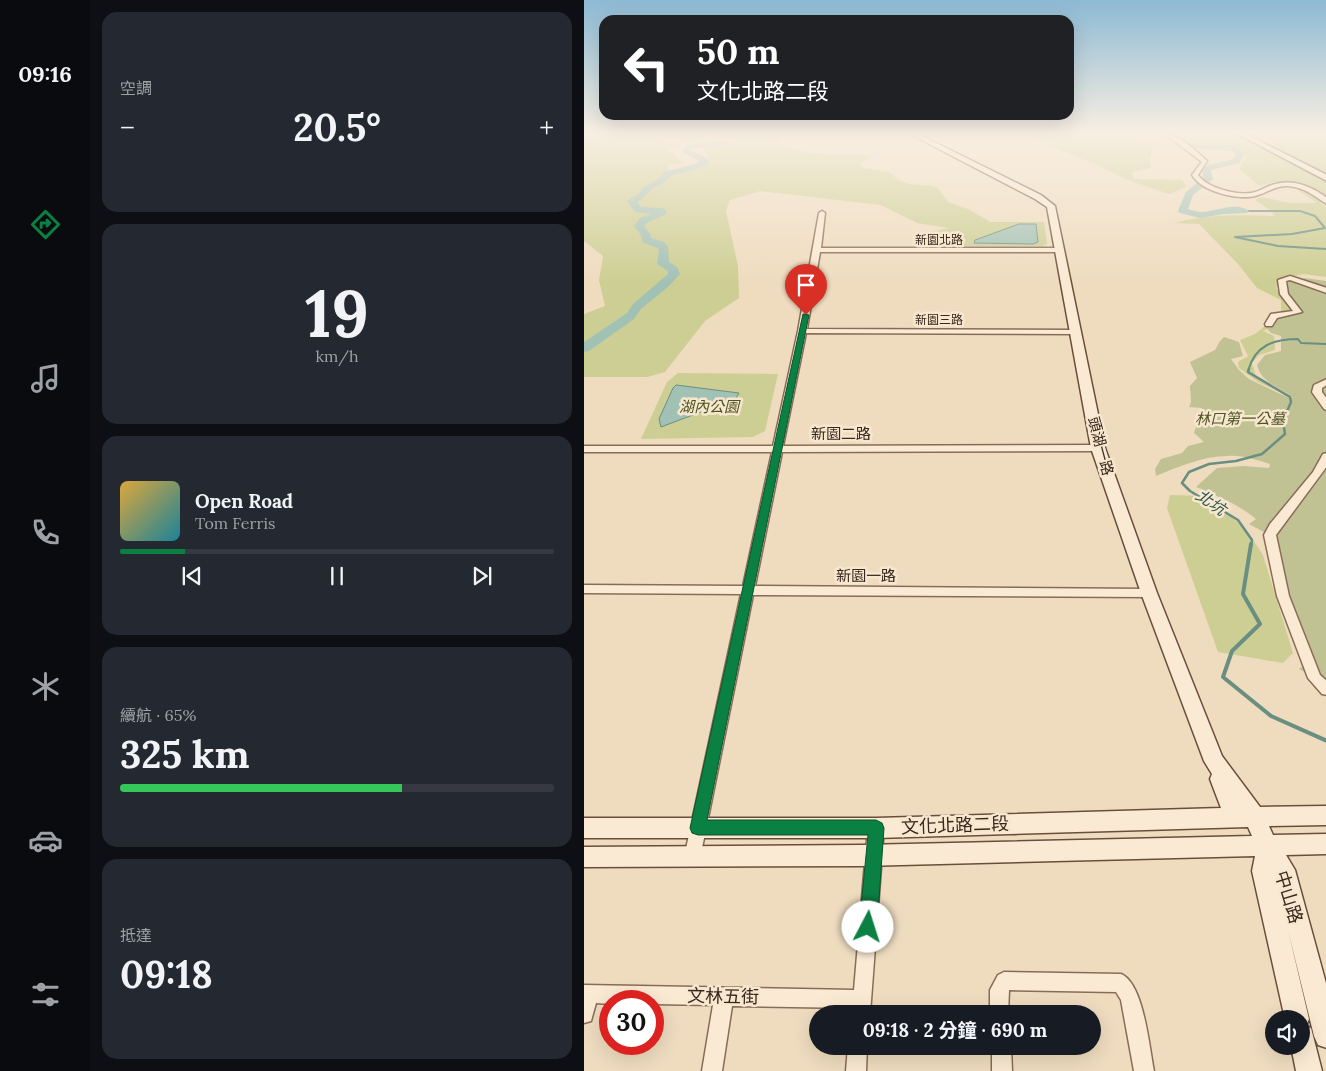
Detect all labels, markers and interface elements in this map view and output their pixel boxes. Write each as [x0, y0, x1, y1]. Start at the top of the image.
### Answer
text: 50 m [697, 29, 780, 74]
icon: left [614, 35, 679, 100]
text: 09:16 [18, 60, 72, 88]
text: 文化北路二段 [697, 77, 829, 105]
text: 空調 [120, 78, 152, 98]
text: 20.5° [293, 103, 381, 151]
text: − [120, 110, 135, 146]
text: + [539, 110, 554, 146]
icon: directions [28, 207, 63, 242]
street label: 新園北路 [915, 232, 963, 247]
pin [785, 264, 827, 315]
icon: arrive [792, 271, 820, 299]
text: 19 [305, 272, 369, 355]
street label: 新園三路 [915, 312, 963, 327]
text: km/h [315, 346, 359, 366]
icon: music [28, 361, 63, 396]
park label: 湖內公園 [679, 397, 741, 416]
park label: 林口第一公墓 [1195, 409, 1288, 428]
street label: 頭湖一路 [1084, 415, 1118, 477]
street label: 新園二路 [811, 424, 871, 443]
water label: 北坑 [1192, 485, 1232, 520]
text: Open Road [195, 489, 293, 513]
text: Tom Ferris [195, 513, 275, 533]
icon: phone [28, 515, 63, 550]
icon: previous [178, 562, 206, 590]
icon: pause [323, 562, 351, 590]
icon: next [468, 562, 496, 590]
street label: 新園一路 [836, 566, 896, 585]
icon: climate [28, 669, 63, 704]
text: 續航 · 65% [120, 705, 196, 725]
text: 325 km [120, 730, 250, 778]
street label: 文化北路二段 [901, 812, 1009, 838]
icon: car [28, 823, 63, 858]
street label: 中山路 [1270, 868, 1308, 926]
position arrow [841, 900, 893, 952]
text: 抵達 [120, 925, 152, 945]
text: 09:18 [120, 950, 213, 998]
icon: filters [28, 977, 63, 1012]
street label: 文林五街 [687, 984, 759, 1008]
speed limit sign: 30 [599, 990, 664, 1055]
map controls [1265, 1010, 1310, 1055]
button: sound [1265, 1010, 1310, 1055]
text: 09:18 · 2 分鐘 · 690 m [863, 1018, 1047, 1042]

